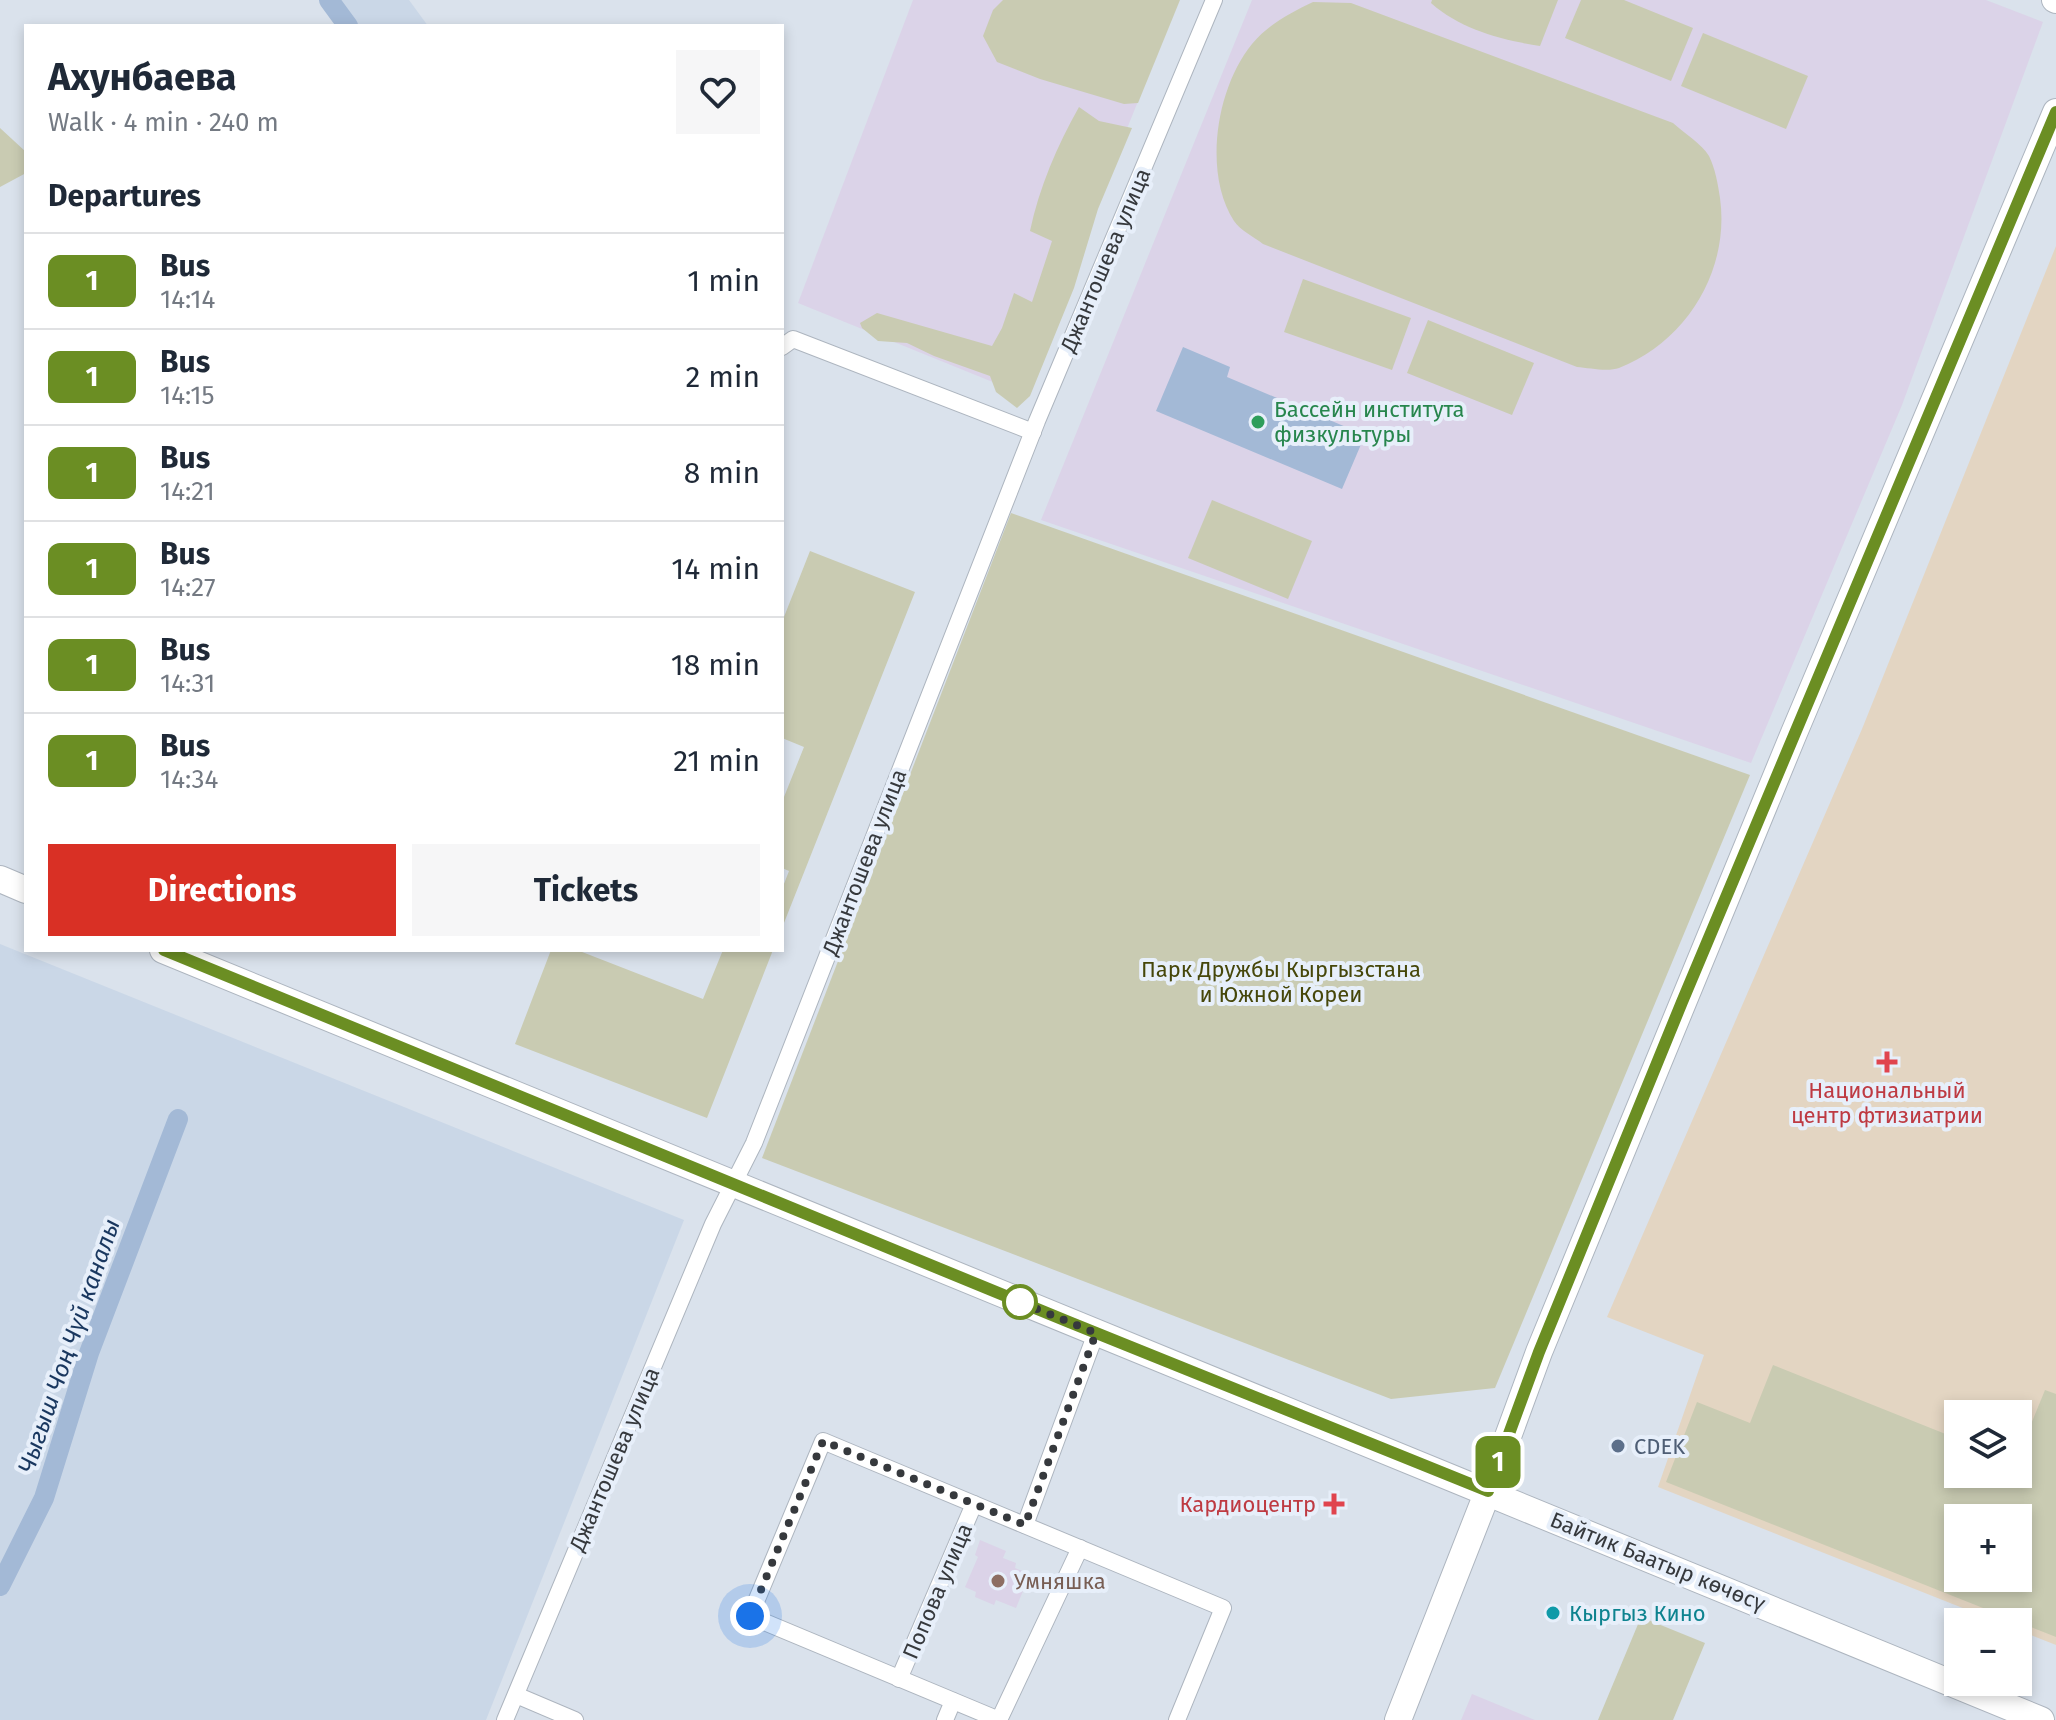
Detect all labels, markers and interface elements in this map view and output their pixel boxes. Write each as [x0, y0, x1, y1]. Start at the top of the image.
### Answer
button: heart [676, 50, 760, 134]
text: Ахунбаева [48, 54, 237, 100]
text: Walk · 4 min · 240 m [48, 107, 279, 138]
street label: Джантошева улица [1054, 164, 1156, 357]
text: Departures [48, 178, 201, 214]
text: Bus [160, 248, 210, 284]
text: 1 min [687, 263, 760, 299]
text: 1 [86, 264, 99, 297]
text: 14:14 [160, 284, 215, 315]
text: Bus [160, 344, 210, 380]
text: 2 min [685, 359, 760, 395]
text: 1 [86, 360, 99, 393]
text: 14:15 [160, 380, 215, 411]
place label: Бассейн института физкультуры [1274, 396, 1465, 448]
marker: Бассейн института физкультуры [1249, 413, 1267, 431]
text: Bus [160, 440, 210, 476]
text: 8 min [684, 455, 760, 491]
text: 1 [86, 456, 99, 489]
text: 14:21 [160, 476, 215, 507]
text: Bus [160, 536, 210, 572]
text: 14 min [671, 551, 760, 587]
text: 1 [86, 552, 99, 585]
text: 14:27 [160, 572, 215, 603]
text: Bus [160, 632, 210, 668]
text: 18 min [671, 647, 760, 683]
text: 1 [86, 648, 99, 681]
text: 14:31 [160, 668, 215, 699]
text: Bus [160, 728, 210, 764]
text: 21 min [673, 743, 760, 779]
text: 1 [86, 744, 99, 777]
text: 14:34 [160, 764, 218, 795]
street label: Джантошева улица [816, 765, 912, 960]
button: Directions [48, 844, 396, 936]
button: Tickets [412, 844, 760, 936]
park label: Парк Дружбы Кыргызстана и Южной Кореи [1141, 956, 1421, 1008]
marker: Национальный центр фтизиатрии [1876, 1051, 1898, 1073]
place label: Национальный центр фтизиатрии [1791, 1077, 1983, 1129]
water label: Чыгыш Чоң Чүй каналы [12, 1215, 126, 1477]
unlabelled marker [1003, 1285, 1037, 1319]
street label: Джантошева улица [563, 1363, 665, 1556]
map controls [1944, 1400, 2032, 1696]
button: layers [1944, 1400, 2032, 1488]
place label: CDEK [1634, 1433, 1685, 1460]
line badge: 1 [1472, 1436, 1524, 1488]
marker: CDEK [1609, 1437, 1627, 1455]
text: 1 [1492, 1445, 1505, 1478]
place label: Кардиоцентр [1179, 1491, 1316, 1518]
marker: Кардиоцентр [1323, 1493, 1345, 1515]
button: + [1944, 1504, 2032, 1592]
street label: Байтик Баатыр көчөсү [1546, 1506, 1770, 1617]
street label: Попова улица [897, 1519, 978, 1663]
place label: Умняшка [1014, 1568, 1106, 1595]
marker: Умняшка [989, 1572, 1007, 1590]
your location [730, 1596, 770, 1636]
place label: Кыргыз Кино [1569, 1600, 1706, 1627]
marker: Кыргыз Кино [1544, 1604, 1562, 1622]
button: − [1944, 1608, 2032, 1696]

